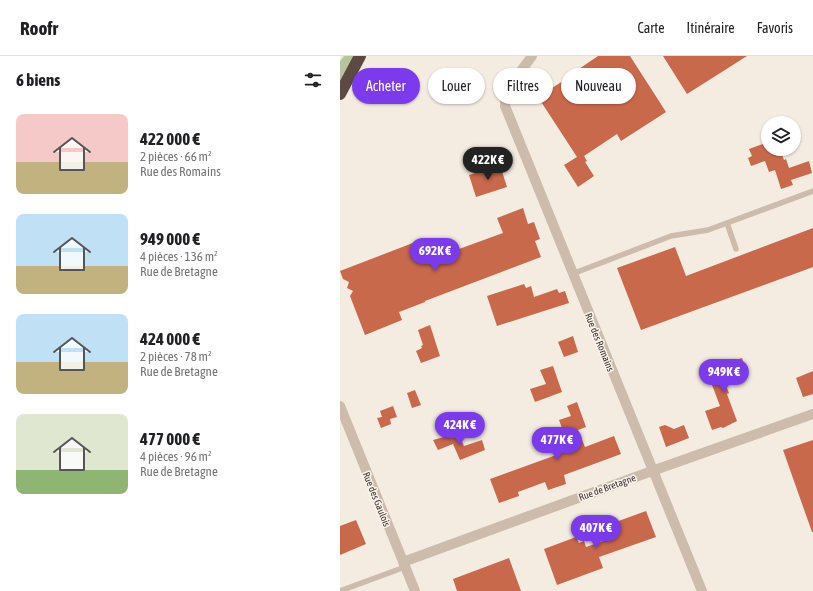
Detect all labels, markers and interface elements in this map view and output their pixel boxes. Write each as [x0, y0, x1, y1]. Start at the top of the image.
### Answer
text: Roofr [20, 17, 58, 39]
text: Carte [638, 20, 665, 36]
text: Itinéraire [687, 20, 735, 36]
text: Favoris [757, 20, 793, 36]
chip: Acheter [352, 68, 420, 104]
chip: Louer [428, 68, 485, 104]
chip: Filtres [493, 68, 553, 104]
chip: Nouveau [561, 68, 636, 104]
icon: filters [302, 69, 324, 91]
text: 6 biens [16, 70, 60, 90]
map controls [761, 116, 801, 156]
button: layers [761, 116, 801, 156]
text: 422 000 € [140, 129, 200, 149]
icon: home [48, 130, 96, 178]
pin: 422K € [455, 147, 521, 181]
text: 2 pièces · 66 m² [140, 149, 212, 164]
text: 422K € [472, 152, 504, 167]
text: Rue des Romains [140, 164, 221, 179]
text: 949 000 € [140, 229, 200, 249]
icon: home [48, 230, 96, 278]
pin: 692K € [402, 238, 468, 272]
text: 692K € [419, 243, 451, 258]
text: 4 pièces · 136 m² [140, 249, 218, 264]
text: Rue de Bretagne [140, 264, 218, 279]
street label: Rue des Romains [583, 311, 616, 373]
text: 424 000 € [140, 329, 200, 349]
icon: home [48, 330, 96, 378]
text: 2 pièces · 78 m² [140, 349, 212, 364]
pin: 949K € [691, 359, 757, 393]
text: Rue de Bretagne [140, 364, 218, 379]
text: 949K € [708, 364, 740, 379]
pin: 424K € [427, 412, 493, 446]
text: 424K € [444, 417, 476, 432]
pin: 477K € [524, 427, 590, 461]
text: 477 000 € [140, 429, 200, 449]
icon: home [48, 430, 96, 478]
text: 477K € [541, 432, 573, 447]
text: 4 pièces · 96 m² [140, 449, 212, 464]
text: Rue de Bretagne [140, 464, 218, 479]
street label: Rue des Gaulois [361, 470, 393, 528]
street label: Rue de Bretagne [577, 472, 638, 503]
pin: 407K € [563, 515, 629, 549]
text: 407K € [580, 520, 612, 535]

